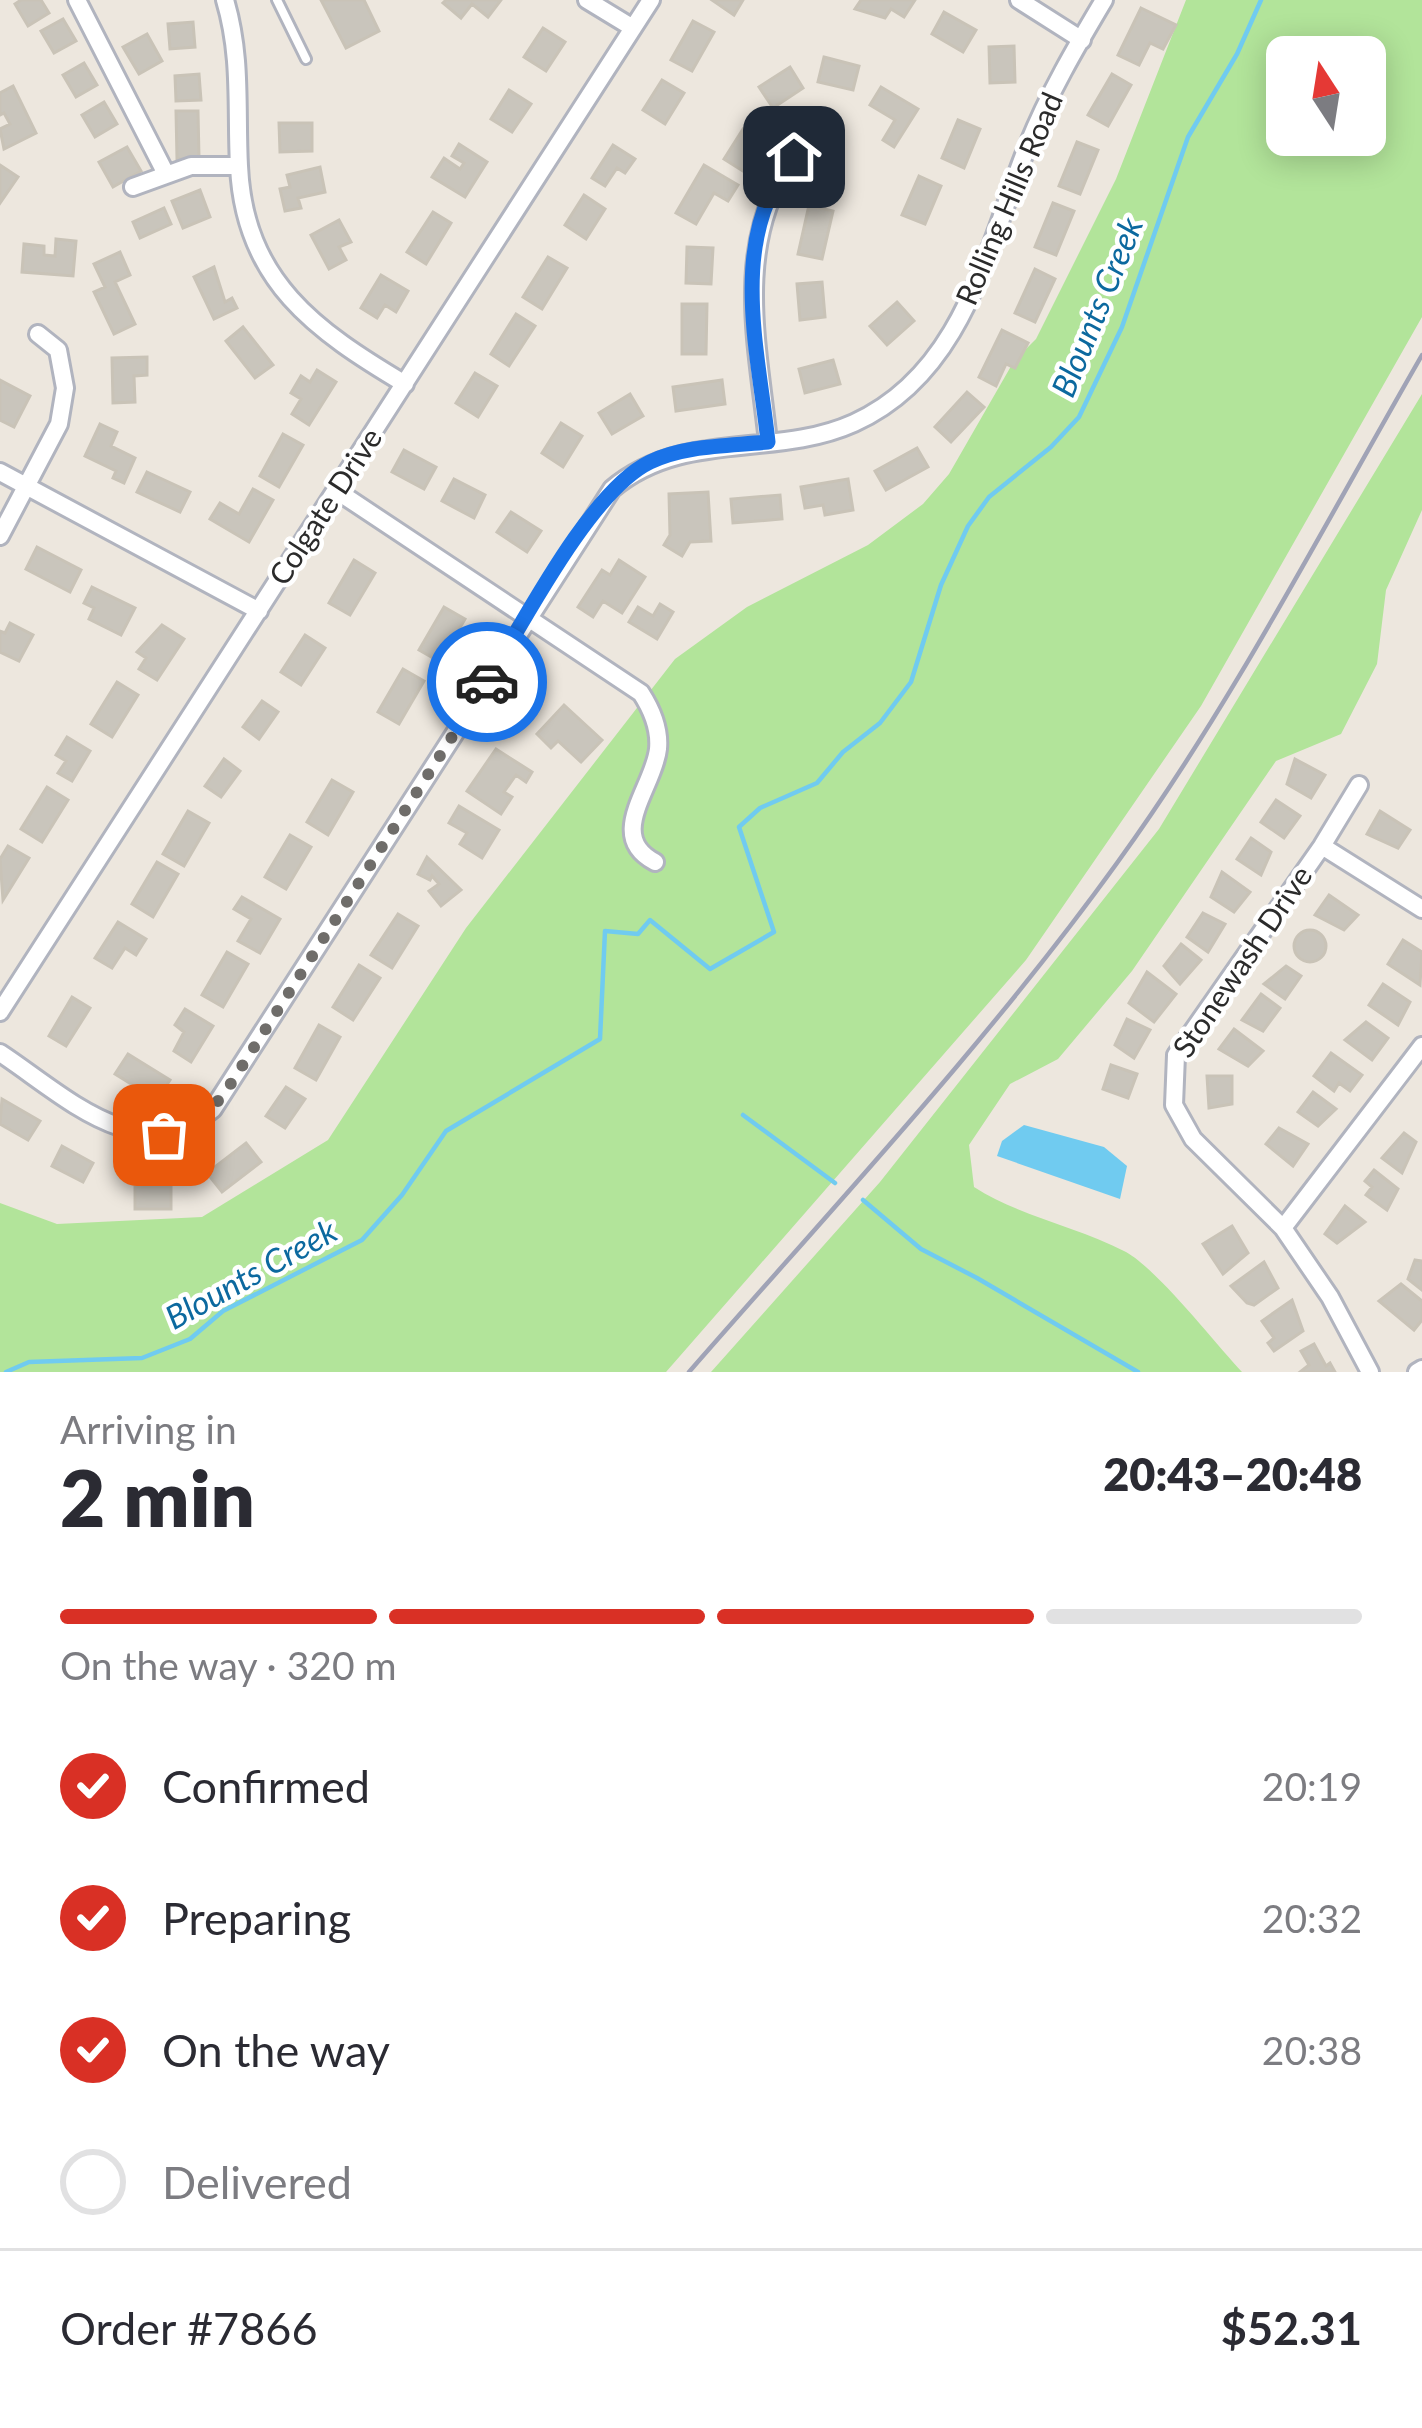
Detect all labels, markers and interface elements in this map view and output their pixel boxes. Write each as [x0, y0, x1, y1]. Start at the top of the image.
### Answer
north arrow [1266, 36, 1386, 156]
map controls [1266, 36, 1386, 156]
street label: Rolling Hills Road [947, 86, 1069, 310]
pin [743, 106, 845, 208]
icon: home [761, 124, 827, 190]
water label: Blounts Creek [1042, 211, 1150, 402]
street label: Colgate Drive [260, 421, 388, 591]
courier [427, 622, 547, 742]
icon: car [454, 649, 520, 715]
street label: Stonewash Drive [1164, 858, 1319, 1063]
pin [113, 1084, 215, 1186]
icon: bag [131, 1102, 197, 1168]
water label: Blounts Creek [158, 1209, 343, 1337]
text: Arriving in [60, 1406, 237, 1452]
text: 20:43–20:48 [1103, 1447, 1362, 1501]
text: 2 min [60, 1450, 255, 1544]
text: On the way · 320 m [60, 1642, 397, 1688]
icon: check [60, 1753, 126, 1819]
text: Confirmed [162, 1759, 370, 1813]
text: 20:19 [1262, 1763, 1362, 1809]
icon: check [60, 1885, 126, 1951]
text: Preparing [162, 1891, 351, 1945]
text: 20:32 [1262, 1895, 1362, 1941]
icon: check [60, 2017, 126, 2083]
text: On the way [162, 2023, 390, 2077]
text: 20:38 [1262, 2027, 1362, 2073]
text: Delivered [162, 2155, 352, 2209]
text: Order #7866 [60, 2301, 318, 2355]
text: $52.31 [1221, 2301, 1362, 2355]

